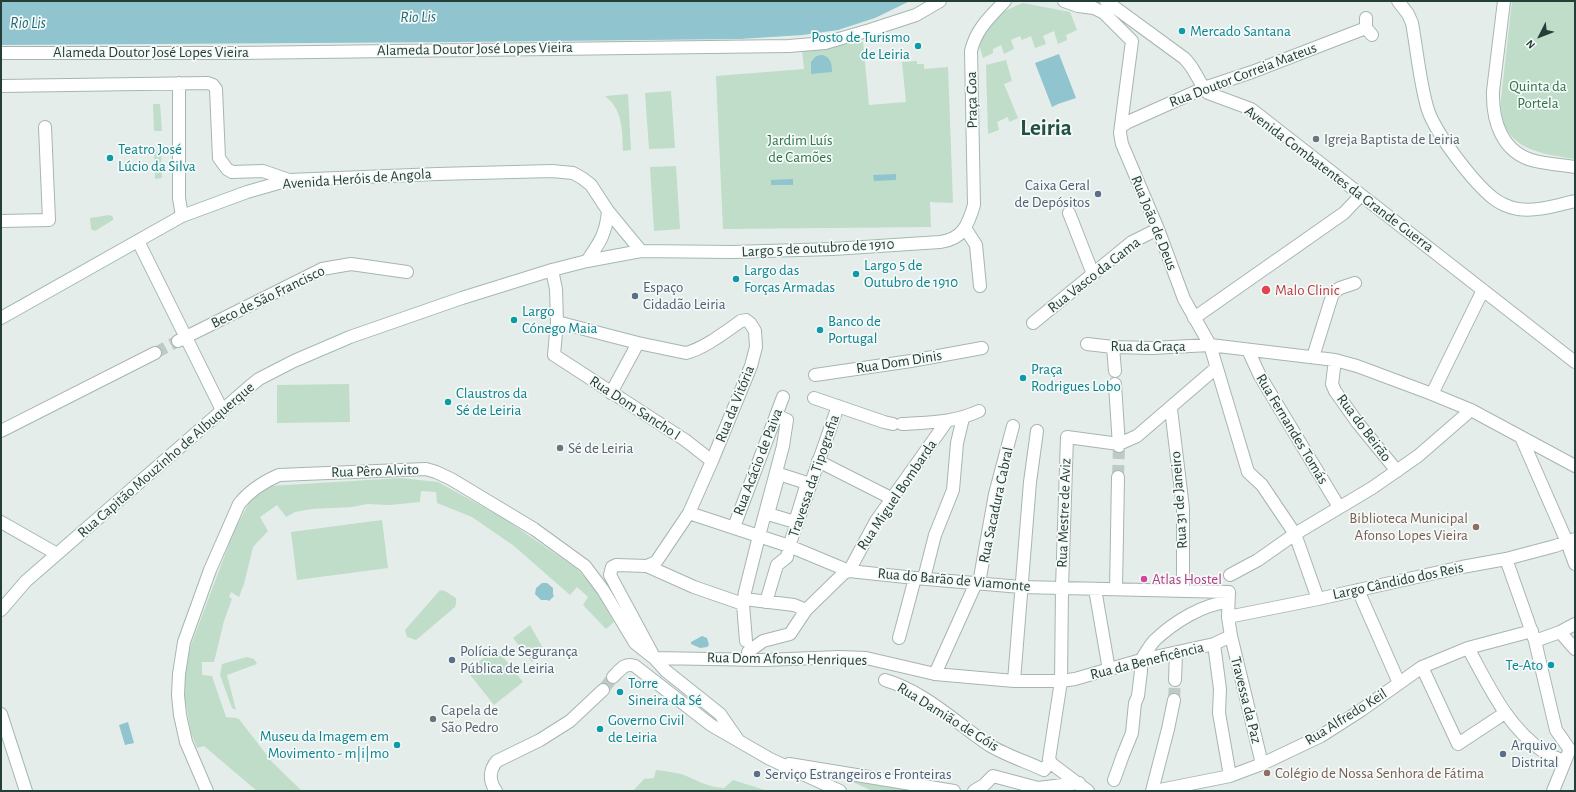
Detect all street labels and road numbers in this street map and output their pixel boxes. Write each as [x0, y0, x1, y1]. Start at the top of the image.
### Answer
street label: Alameda Doutor José Lopes Vieira [377, 38, 573, 60]
street label: Rua Doutor Correia Mateus [1167, 39, 1319, 111]
street label: Alameda Doutor José Lopes Vieira [53, 43, 249, 61]
street label: Praça Goa [963, 71, 981, 129]
street label: Avenida Combatentes da Grande Guerra [1241, 102, 1437, 256]
street label: Avenida Heróis de Angola [282, 165, 432, 193]
street label: Rua João de Deus [1127, 173, 1181, 273]
street label: Rua Vasco da Gama [1044, 233, 1144, 317]
street label: Largo 5 de outubro de 1910 [741, 235, 895, 261]
street label: Beco de São Francisco [208, 262, 328, 332]
street label: Rua da Graça [1110, 337, 1186, 355]
street label: Rua Dom Dinis [855, 346, 943, 378]
street label: Rua da Vitória [711, 363, 759, 445]
street label: Rua Fernandes Tomás [1252, 370, 1332, 488]
street label: Rua Dom Sancho I [586, 372, 684, 444]
street label: Rua Capitão Mouzinho de Albuquerque [74, 378, 258, 542]
street label: Rua do Beirão [1333, 391, 1395, 465]
street label: Rua Acácio de Paiva [729, 406, 787, 518]
street label: Travessa da Tipografia [785, 412, 843, 540]
street label: Rua Miguel Bombarda [853, 436, 941, 554]
street label: Rua Sacadura Cabral [975, 445, 1017, 565]
street label: Rua 31 de Janeiro [1167, 451, 1191, 549]
street label: Rua Mestre de Aviz [1053, 458, 1075, 568]
street label: Rua Pêro Alvito [331, 460, 419, 482]
street label: Largo Cândido dos Reis [1331, 558, 1465, 604]
street label: Rua do Barão de Viamonte [877, 564, 1031, 596]
street label: Rua da Beneficência [1088, 638, 1206, 684]
street label: Rua Dom Afonso Henriques [707, 649, 867, 669]
street label: Travessa da Paz [1226, 655, 1266, 745]
street label: Rua Damião de Góis [894, 679, 1002, 755]
street label: Rua Alfredo Keil [1302, 685, 1390, 749]

